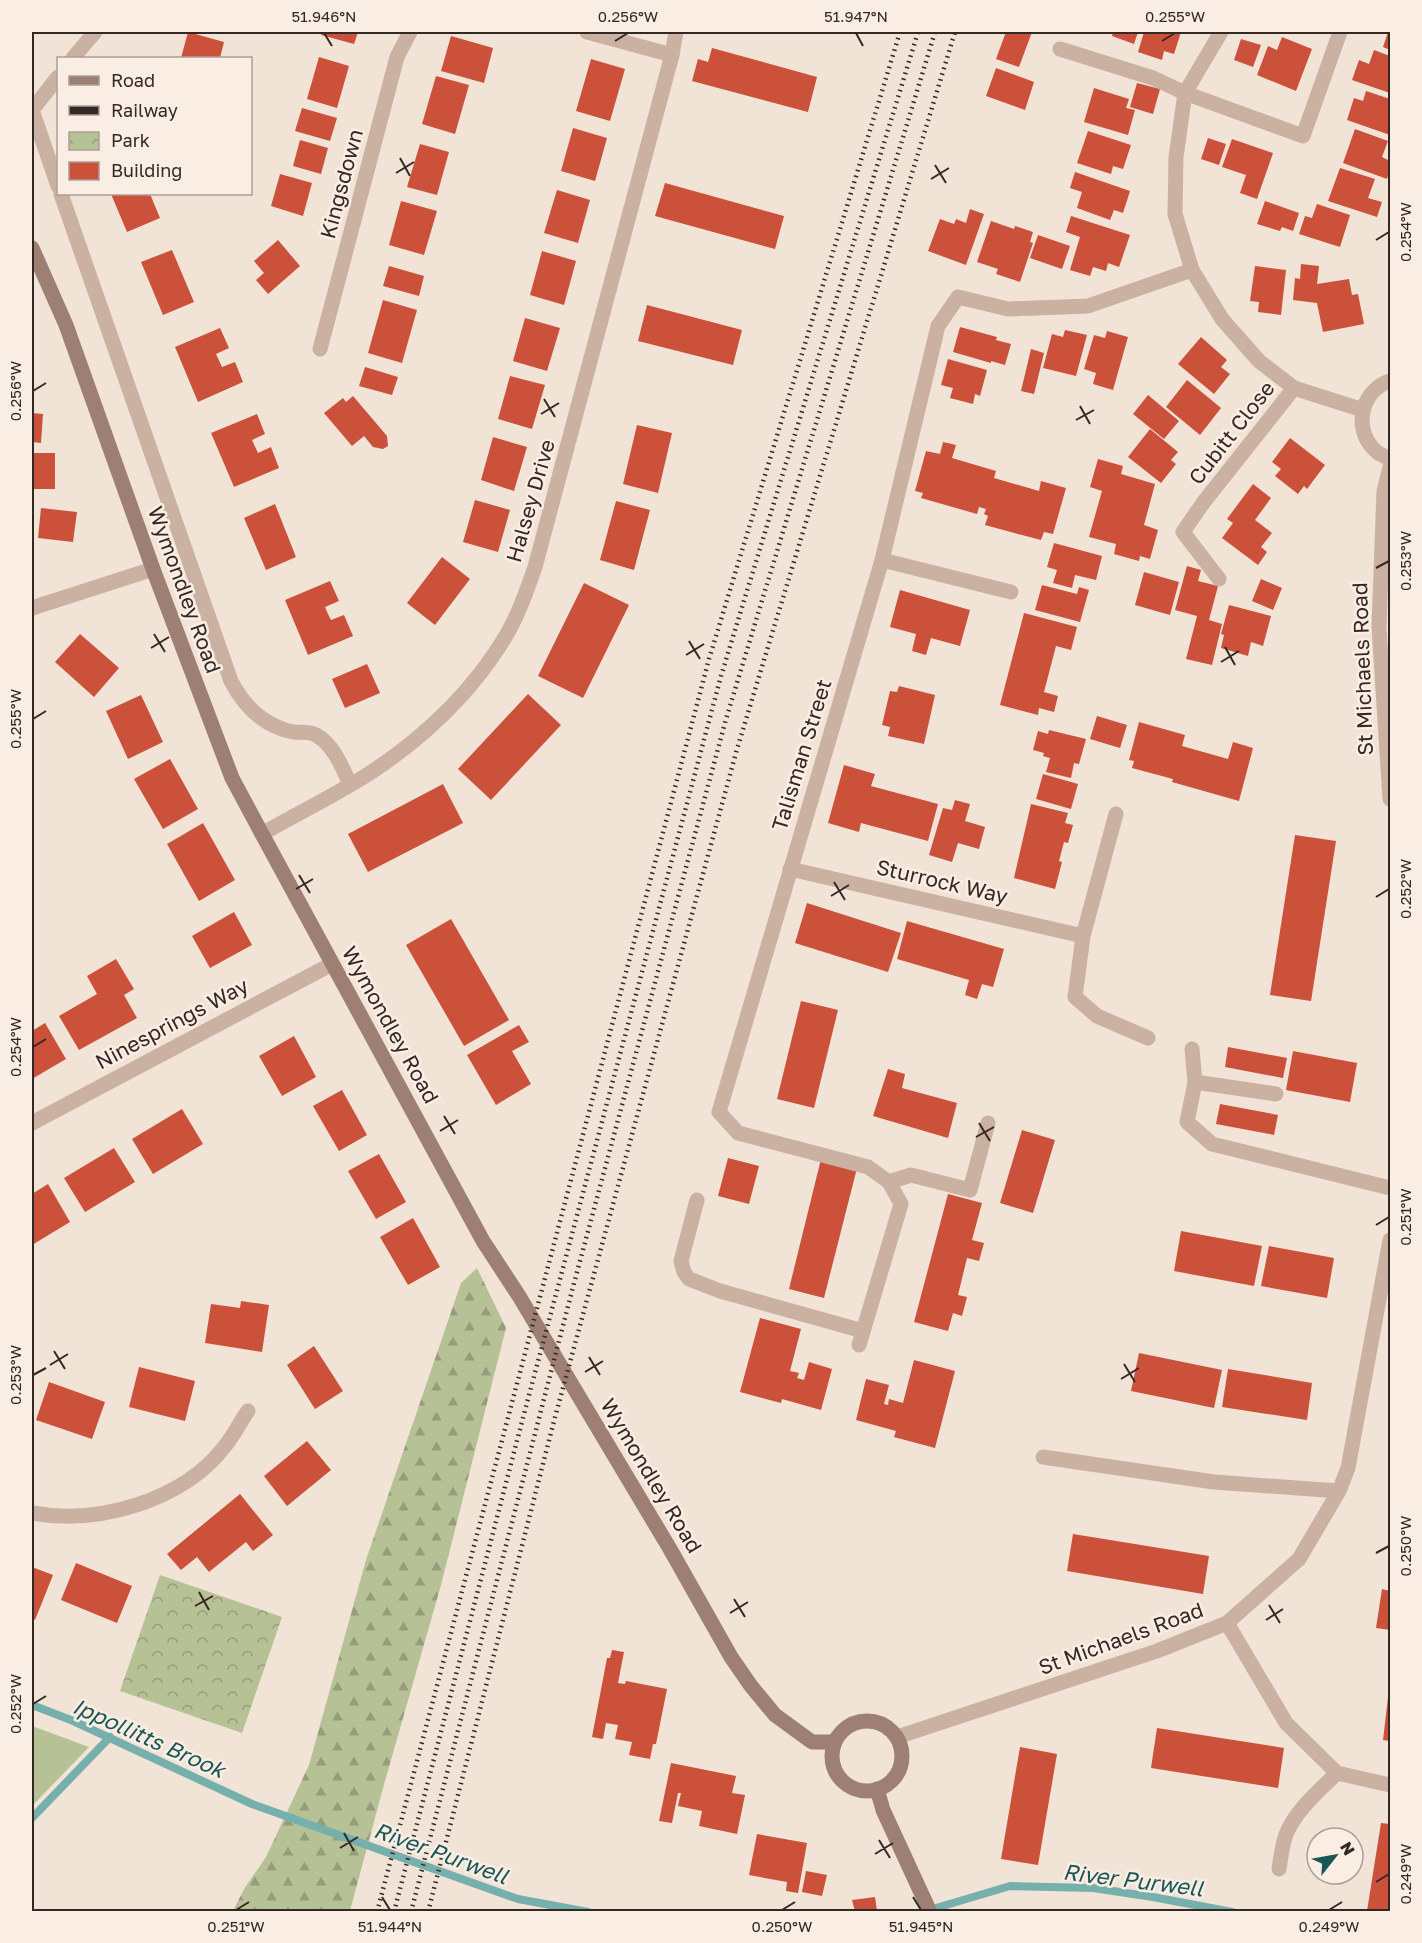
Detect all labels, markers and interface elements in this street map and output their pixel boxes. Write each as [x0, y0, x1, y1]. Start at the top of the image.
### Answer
text: 51.946°N [291, 7, 357, 25]
text: 0.256°W [598, 7, 658, 25]
text: 51.947°N [824, 7, 888, 25]
text: 0.255°W [1145, 7, 1205, 25]
legend [57, 57, 252, 195]
text: Road [111, 69, 155, 91]
text: Railway [111, 99, 178, 121]
street label: Kingsdown [314, 126, 368, 241]
text: Park [111, 129, 150, 151]
text: Building [111, 159, 182, 181]
text: 0.254°W [1396, 202, 1414, 262]
text: 0.256°W [6, 361, 24, 421]
street label: Cubitt Close [1183, 375, 1280, 489]
street label: Halsey Drive [500, 436, 560, 565]
street label: Wymondley Road [143, 503, 227, 677]
text: 0.253°W [1396, 531, 1414, 591]
street label: St Michaels Road [1346, 582, 1378, 756]
street label: Talisman Street [766, 676, 836, 834]
text: 0.255°W [6, 689, 24, 749]
street label: Sturrock Way [874, 853, 1011, 909]
text: 0.252°W [1396, 859, 1414, 919]
street label: Wymondley Road [337, 941, 445, 1108]
street label: Ninesprings Way [91, 972, 253, 1074]
text: 0.254°W [6, 1017, 24, 1077]
text: 0.251°W [1396, 1188, 1414, 1246]
text: 0.253°W [6, 1345, 24, 1405]
street label: Wymondley Road [595, 1393, 708, 1557]
text: 0.250°W [1396, 1516, 1414, 1576]
street label: St Michaels Road [1035, 1596, 1207, 1680]
text: 0.252°W [6, 1674, 24, 1734]
water label: Ippollitts Brook [69, 1692, 232, 1784]
water label: River Purwell [370, 1816, 513, 1890]
north arrow [1305, 1826, 1365, 1886]
text: N [1336, 1838, 1360, 1859]
text: 0.249°W [1396, 1844, 1414, 1904]
water label: River Purwell [1062, 1858, 1206, 1902]
text: 0.251°W [207, 1917, 265, 1935]
text: 51.944°N [358, 1917, 422, 1935]
text: 0.250°W [752, 1917, 812, 1935]
text: 51.945°N [889, 1917, 953, 1935]
text: 0.249°W [1299, 1917, 1359, 1935]

